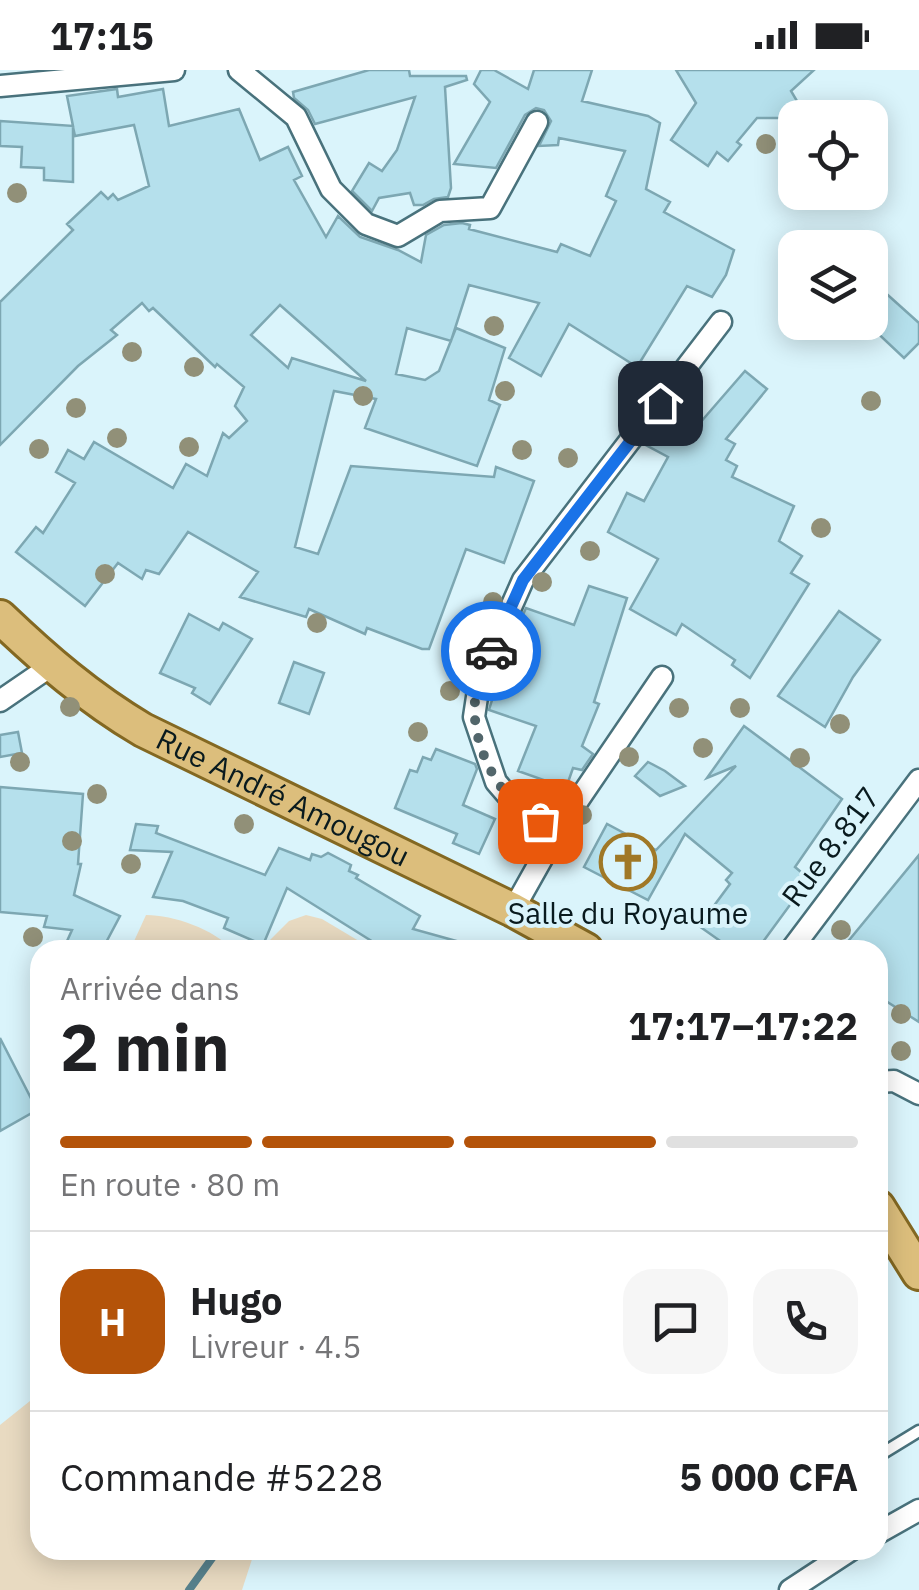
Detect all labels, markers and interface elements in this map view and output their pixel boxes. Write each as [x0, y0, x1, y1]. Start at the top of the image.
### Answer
text: 17:15 [50, 11, 154, 60]
map controls [778, 100, 888, 340]
button: locate [778, 100, 888, 210]
button: layers [778, 230, 888, 340]
pin [618, 361, 703, 446]
icon: home [633, 376, 688, 431]
courier [441, 601, 541, 701]
icon: car [464, 624, 519, 679]
street label: Rue André Amougou [150, 719, 416, 875]
street label: Rue 8.817 [772, 778, 887, 914]
pin [498, 779, 583, 864]
icon: bag [513, 794, 568, 849]
church icon: Salle du Royaume [598, 832, 658, 892]
place label: Salle du Royaume [508, 893, 748, 932]
text: Arrivée dans [60, 967, 240, 1009]
text: 17:17–17:22 [628, 1001, 858, 1050]
text: 2 min [60, 1004, 230, 1089]
text: En route · 80 m [60, 1163, 280, 1205]
button: chat [623, 1269, 728, 1374]
button: phone [753, 1269, 858, 1374]
text: Hugo [190, 1276, 282, 1325]
text: H [99, 1297, 126, 1346]
text: Livreur · 4.5 [190, 1325, 362, 1367]
text: Commande #5228 [60, 1452, 383, 1501]
text: 5 000 CFA [679, 1452, 858, 1501]

